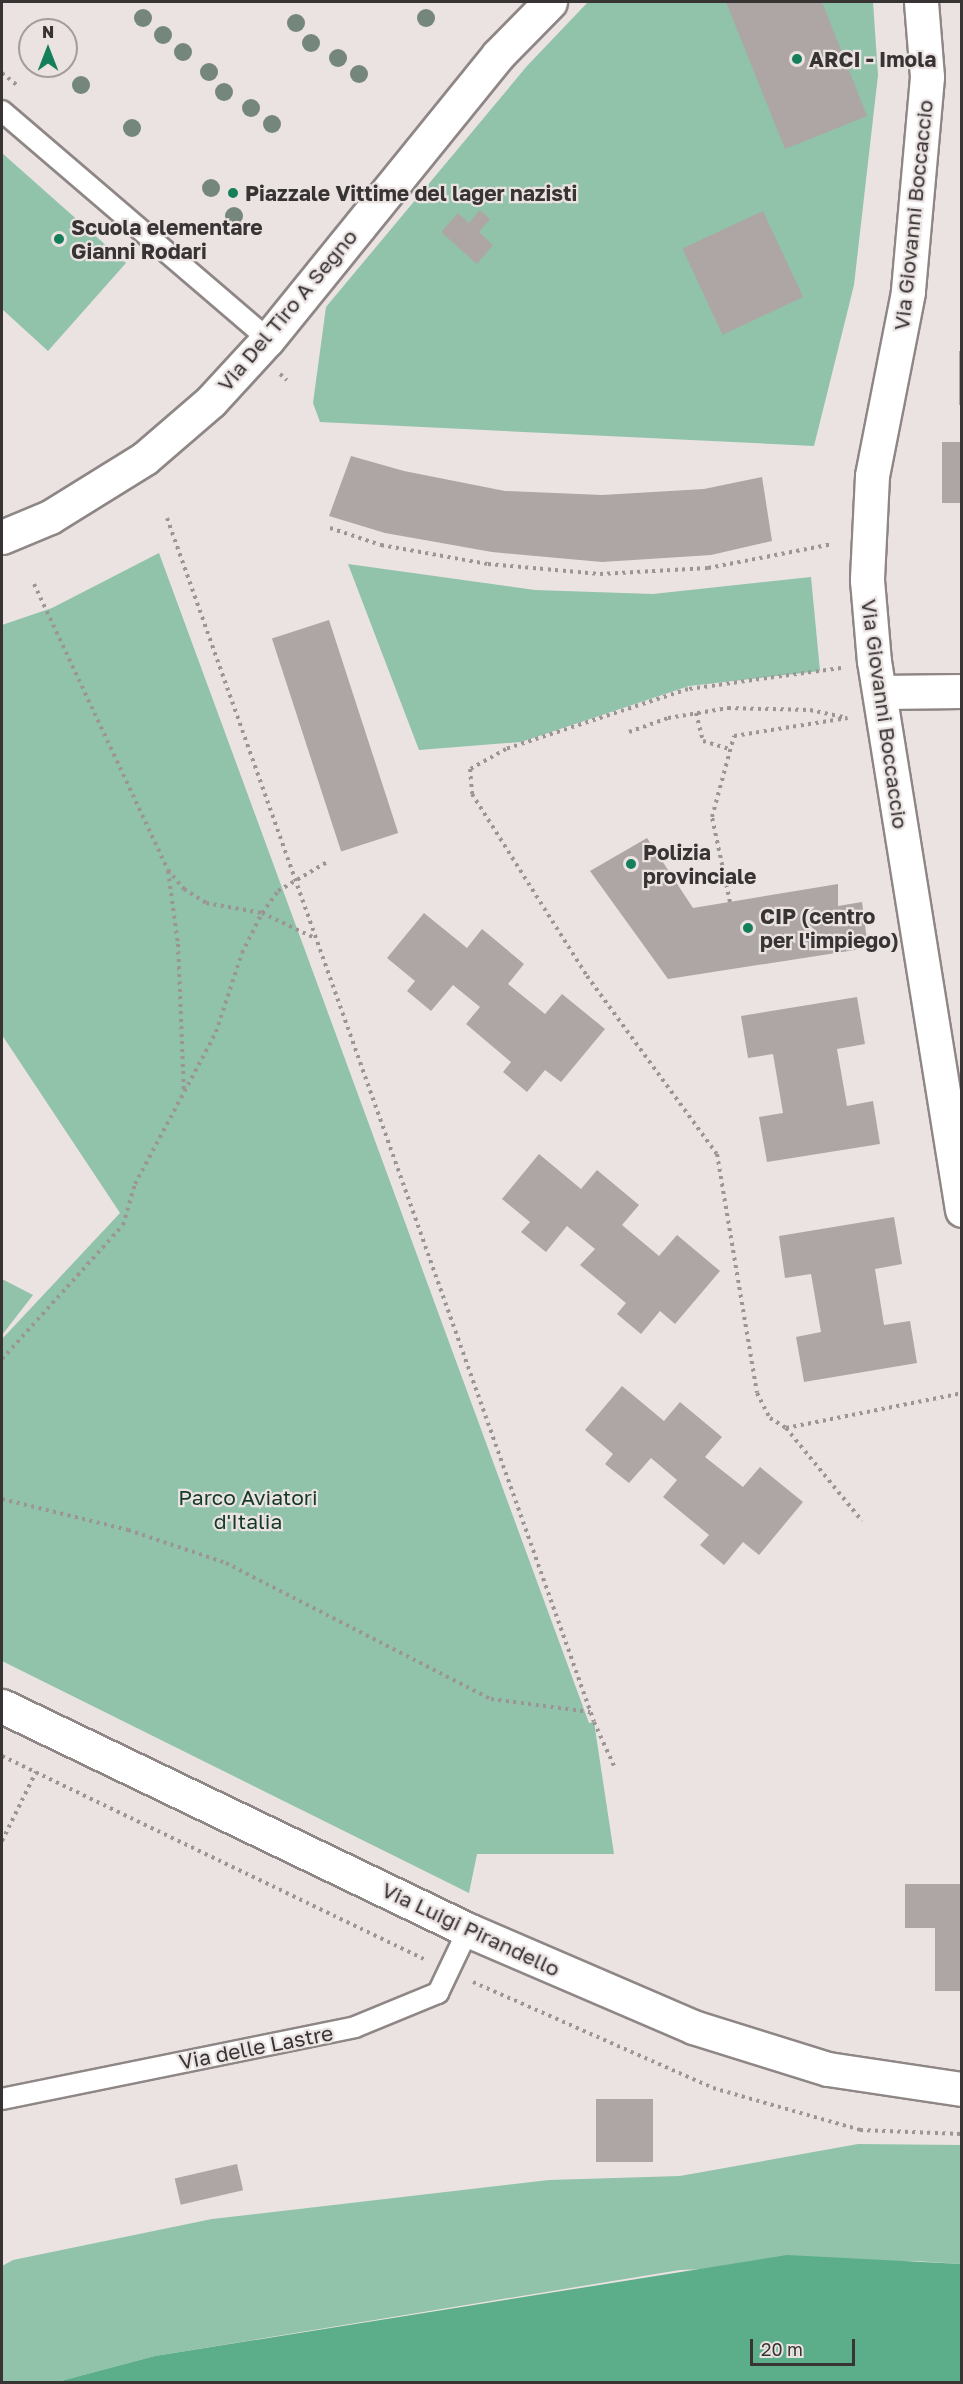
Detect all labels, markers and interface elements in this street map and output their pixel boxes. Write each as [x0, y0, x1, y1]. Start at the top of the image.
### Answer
north arrow [18, 18, 78, 78]
text: N [42, 22, 54, 42]
place label: ARCI - Imola [809, 46, 936, 72]
marker: ARCI - Imola [790, 52, 804, 66]
street label: Via Giovanni Boccaccio [888, 98, 938, 332]
place label: Piazzale Vittime del lager nazisti [245, 180, 577, 206]
marker: Piazzale Vittime del lager nazisti [226, 186, 240, 200]
place label: Scuola elementare Gianni Rodari [71, 214, 263, 264]
street label: Via Del Tiro A Segno [212, 224, 362, 396]
marker: Scuola elementare Gianni Rodari [52, 232, 66, 246]
street label: Via Giovanni Boccaccio [856, 598, 914, 830]
place label: Polizia provinciale [643, 839, 756, 889]
marker: Polizia provinciale [624, 857, 638, 871]
place label: CIP (centro per l'impiego) [760, 903, 899, 953]
marker: CIP (centro per l'impiego) [741, 921, 755, 935]
park label: Parco Aviatori d'Italia [178, 1484, 318, 1534]
street label: Via Luigi Pirandello [378, 1877, 564, 1981]
street label: Via delle Lastre [177, 2020, 335, 2074]
scale bar [753, 2327, 858, 2365]
text: 20 m [761, 2338, 803, 2360]

